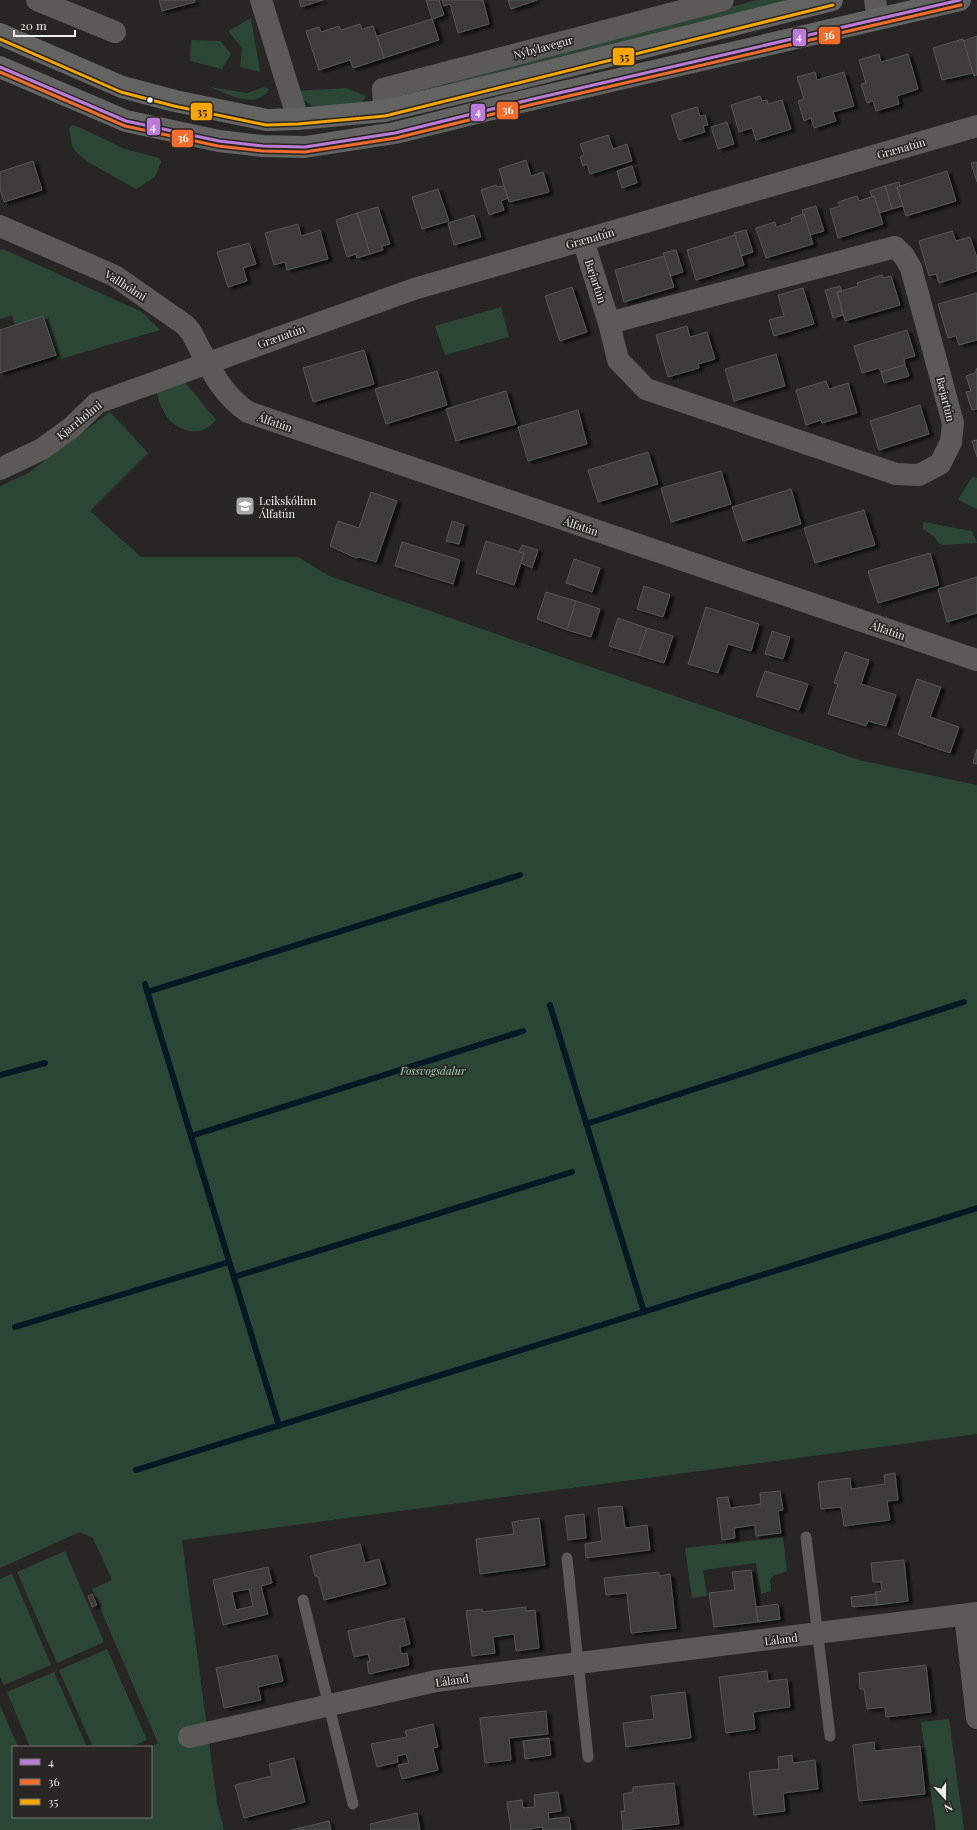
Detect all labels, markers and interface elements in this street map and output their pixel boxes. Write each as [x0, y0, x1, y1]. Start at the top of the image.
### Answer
scale bar [14, 12, 75, 38]
text: 20 m [20, 17, 47, 33]
line badge: 36 [818, 26, 841, 45]
text: 36 [823, 27, 835, 42]
line badge: 4 [792, 28, 807, 47]
text: 4 [796, 29, 802, 44]
street label: Nýbýlavegur [512, 32, 575, 62]
line badge: 35 [612, 47, 635, 66]
text: 35 [619, 49, 629, 64]
unlabelled marker [145, 95, 155, 105]
line badge: 36 [496, 101, 519, 120]
line badge: 35 [190, 102, 213, 121]
text: 36 [502, 102, 514, 117]
line badge: 4 [470, 103, 486, 122]
text: 35 [197, 104, 207, 119]
text: 4 [475, 104, 481, 119]
line badge: 4 [146, 117, 161, 136]
text: 4 [150, 119, 156, 134]
line badge: 36 [171, 129, 194, 148]
text: 36 [177, 130, 189, 145]
street label: Grænatún [875, 134, 927, 162]
street label: Grænatún [564, 224, 616, 252]
street label: Bæjartún [582, 257, 610, 305]
street label: Vallhólmi [101, 266, 150, 304]
street label: Grænatún [255, 320, 307, 352]
street label: Bæjartún [933, 375, 959, 423]
street label: Kjarrhólmi [53, 397, 105, 443]
street label: Álfatún [255, 409, 295, 435]
place label: Leikskólinn Álfatún [258, 493, 317, 521]
school or university icon: Leikskólinn Álfatún [234, 495, 256, 517]
street label: Álfatún [561, 513, 601, 539]
street label: Álfatún [868, 617, 908, 643]
park label: Fossvogsdalur [399, 1063, 466, 1078]
street label: Láland [763, 1629, 799, 1648]
street label: Láland [434, 1670, 470, 1690]
legend [12, 1746, 152, 1818]
text: 4 [48, 1753, 54, 1769]
text: 36 [48, 1773, 60, 1789]
north arrow [925, 1778, 965, 1818]
text: 35 [48, 1793, 58, 1809]
text: N [942, 1799, 955, 1816]

